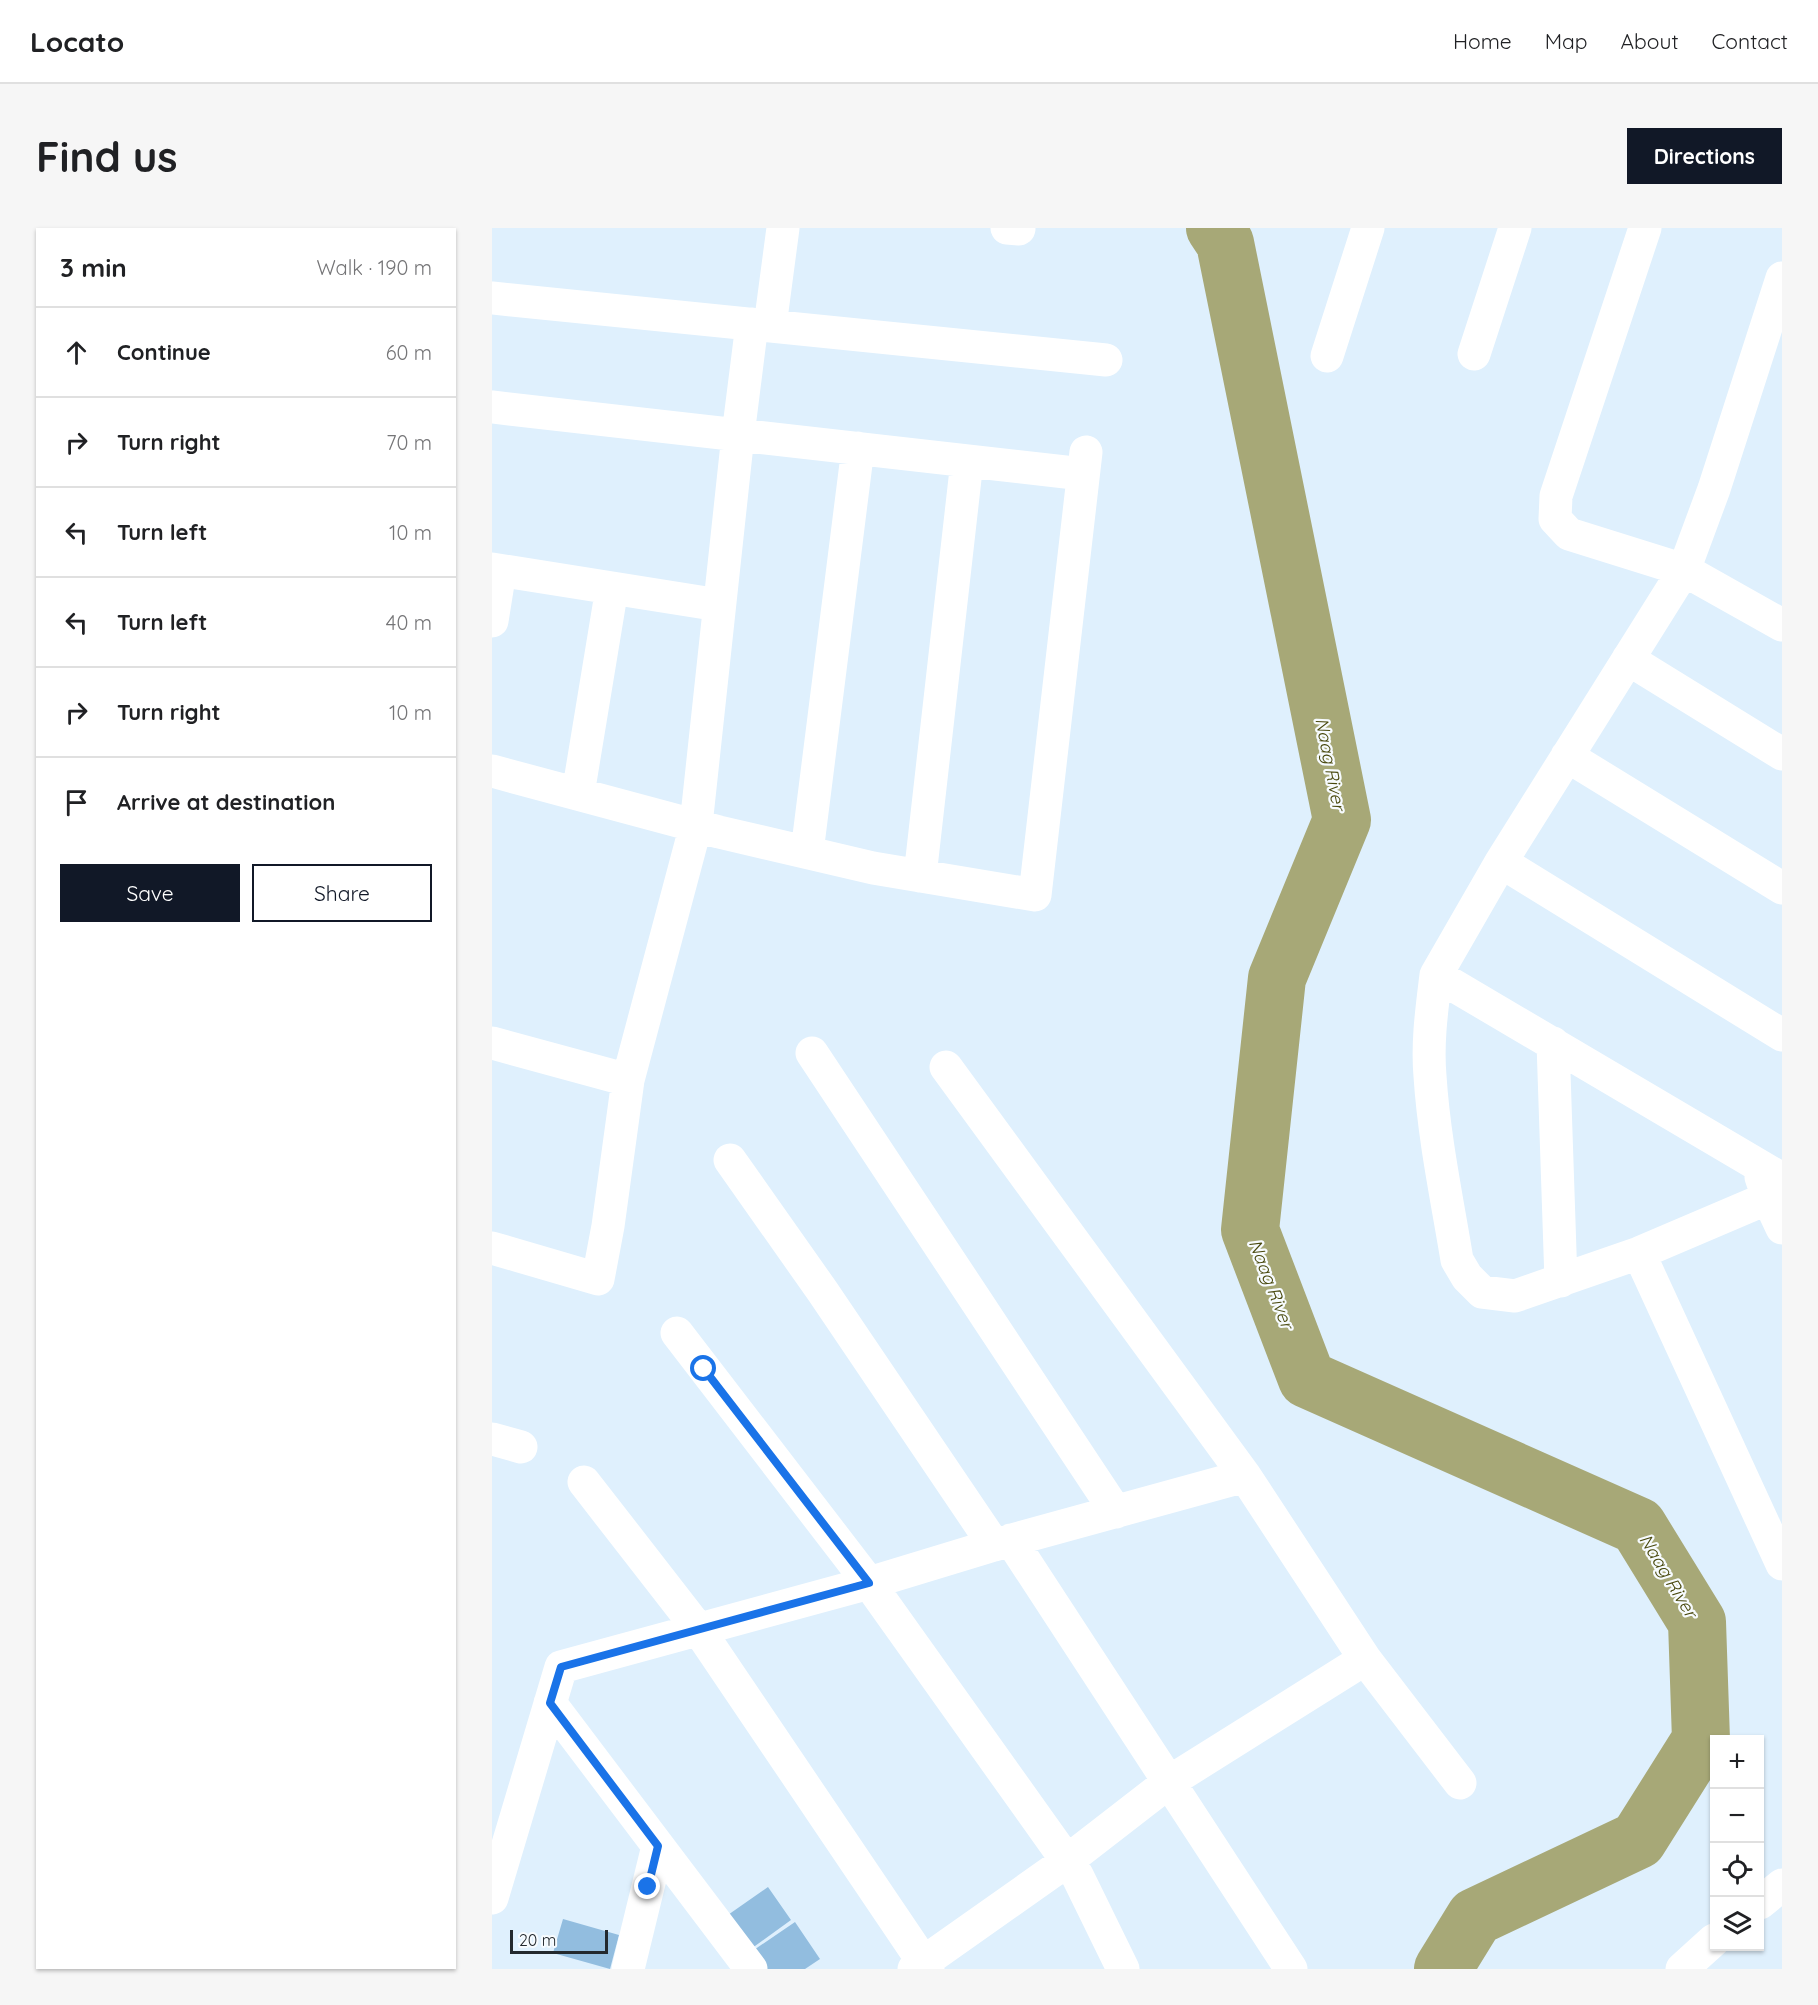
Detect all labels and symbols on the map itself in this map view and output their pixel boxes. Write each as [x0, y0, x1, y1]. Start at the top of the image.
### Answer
water label: Naag River [1310, 716, 1351, 814]
water label: Naag River [1244, 1236, 1300, 1334]
route start [690, 1355, 716, 1381]
water label: Naag River [1634, 1530, 1703, 1624]
route end [634, 1873, 660, 1899]
scale bar [510, 1927, 608, 1954]

